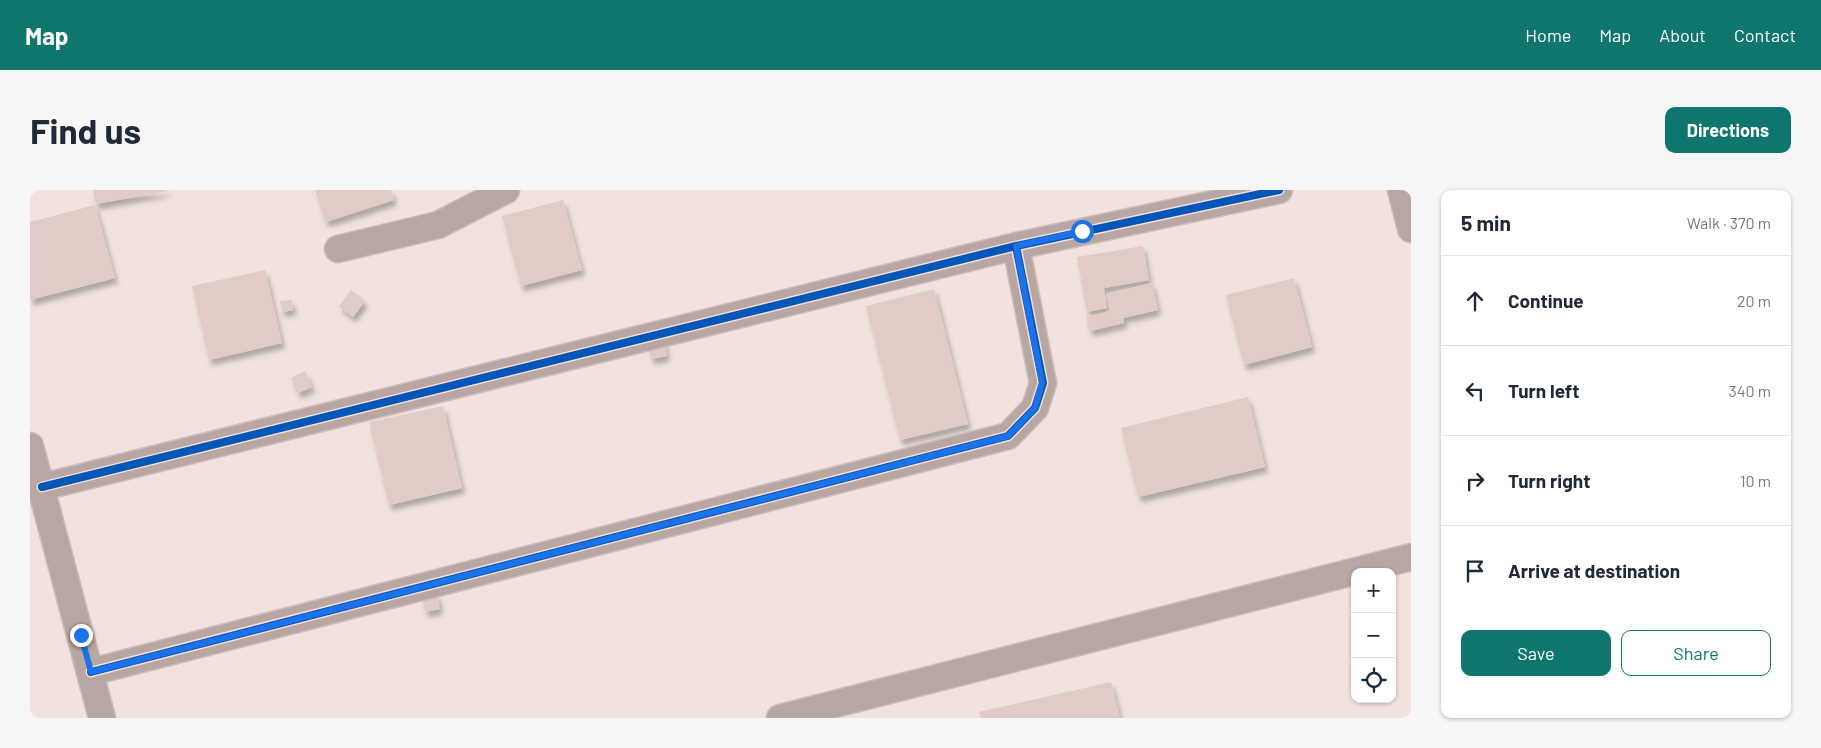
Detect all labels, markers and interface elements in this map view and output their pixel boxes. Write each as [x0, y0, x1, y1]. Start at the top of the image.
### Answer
text: Map [25, 21, 68, 50]
text: Home [1525, 24, 1571, 46]
text: Map [1599, 24, 1631, 46]
text: About [1659, 24, 1706, 46]
text: Contact [1734, 24, 1796, 46]
button: Directions [1665, 107, 1791, 153]
text: Find us [30, 109, 141, 151]
text: 5 min [1461, 210, 1511, 235]
text: Walk · 370 m [1687, 213, 1771, 232]
route start [1071, 220, 1094, 243]
icon: ahead [1461, 287, 1489, 315]
text: Continue [1508, 289, 1584, 312]
text: 20 m [1737, 291, 1771, 310]
icon: left [1461, 377, 1489, 405]
text: Turn left [1508, 379, 1579, 402]
text: 340 m [1728, 381, 1771, 400]
icon: right [1461, 467, 1489, 495]
text: Turn right [1508, 469, 1590, 492]
text: 10 m [1740, 471, 1771, 490]
icon: arrive [1461, 557, 1489, 585]
text: Arrive at destination [1508, 559, 1680, 582]
map controls [1351, 568, 1396, 703]
button: + [1351, 568, 1396, 613]
button: − [1351, 613, 1396, 658]
route end [70, 624, 93, 647]
button: Save [1461, 630, 1611, 676]
button: Share [1621, 630, 1771, 676]
button: locate [1351, 658, 1396, 703]

